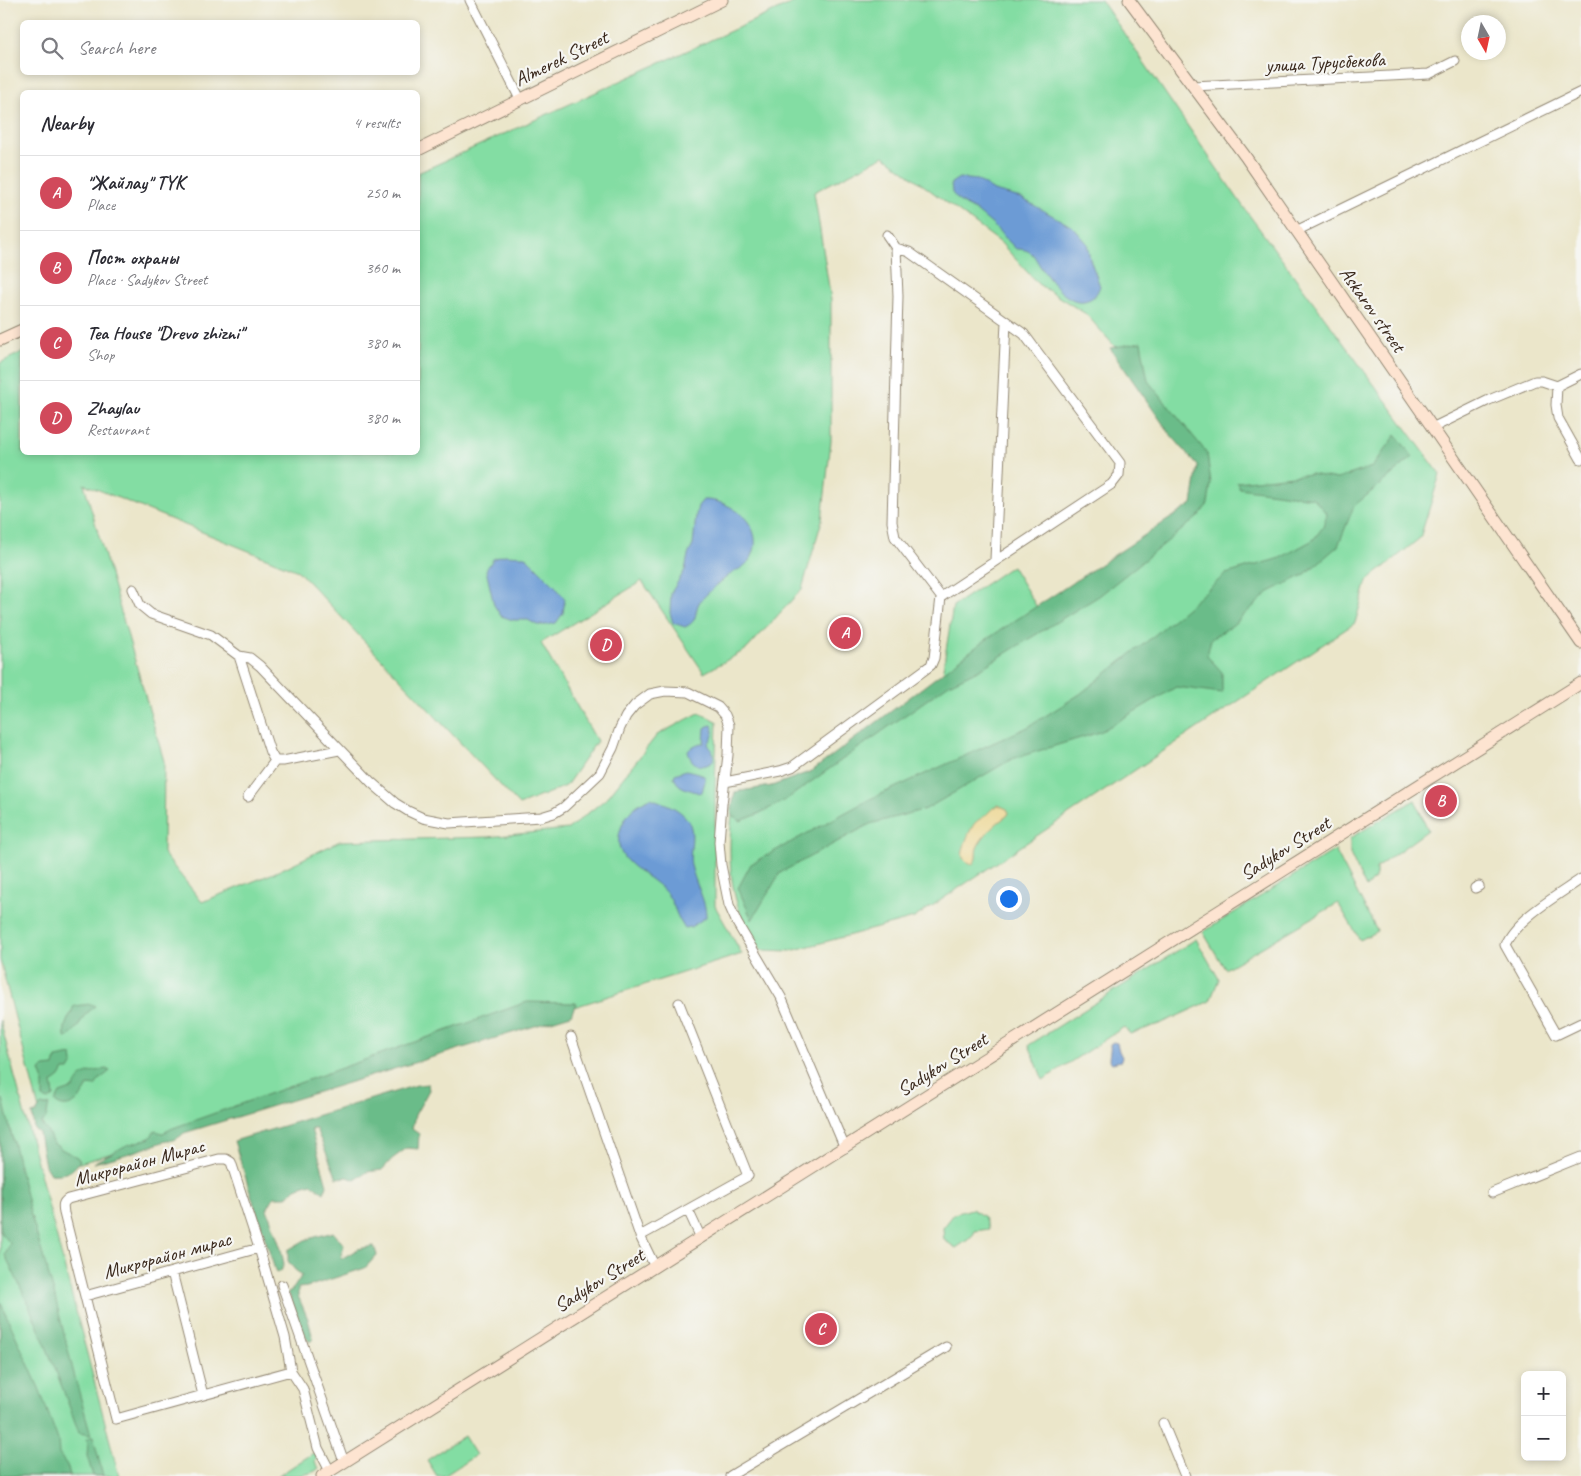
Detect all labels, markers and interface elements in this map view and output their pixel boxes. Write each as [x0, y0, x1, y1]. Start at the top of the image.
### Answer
north arrow [1461, 15, 1506, 60]
search box [20, 20, 420, 75]
street label: Almerek Street [510, 24, 614, 92]
icon: search [38, 34, 66, 62]
text: Search here [78, 36, 155, 60]
street label: улица Турусбекова [1264, 47, 1387, 78]
text: Nearby [40, 110, 93, 136]
text: 4 results [353, 113, 400, 133]
text: "Жайлау" ТҮК [87, 171, 184, 195]
text: A [52, 183, 60, 203]
text: 250 m [366, 183, 400, 203]
text: Place [87, 195, 115, 215]
text: Пост охраны [87, 246, 178, 270]
text: B [52, 258, 60, 278]
text: 360 m [366, 258, 400, 278]
street label: Askarov street [1334, 262, 1412, 359]
text: Place · Sadykov Street [87, 270, 207, 290]
text: Tea House "Drevo zhizni" [87, 321, 244, 345]
text: C [52, 333, 60, 353]
text: 380 m [366, 333, 400, 353]
text: Shop [87, 345, 114, 365]
text: Zhaylau [87, 396, 139, 420]
text: D [51, 408, 61, 428]
text: 380 m [366, 408, 400, 428]
text: Restaurant [87, 420, 149, 440]
pin: A [829, 614, 861, 652]
pin: D [590, 626, 622, 664]
pin: B [1425, 782, 1457, 820]
street label: Sadykov Street [1235, 810, 1337, 886]
your location [996, 886, 1022, 912]
street label: Sadykov Street [892, 1026, 994, 1102]
street label: Микрорайон Мирас [71, 1133, 208, 1192]
street label: Микрорайон мирас [101, 1226, 235, 1285]
street label: Sadykov Street [549, 1242, 651, 1318]
pin: C [805, 1310, 837, 1348]
map controls [1521, 1371, 1566, 1461]
button: + [1521, 1371, 1566, 1416]
button: − [1521, 1416, 1566, 1461]

